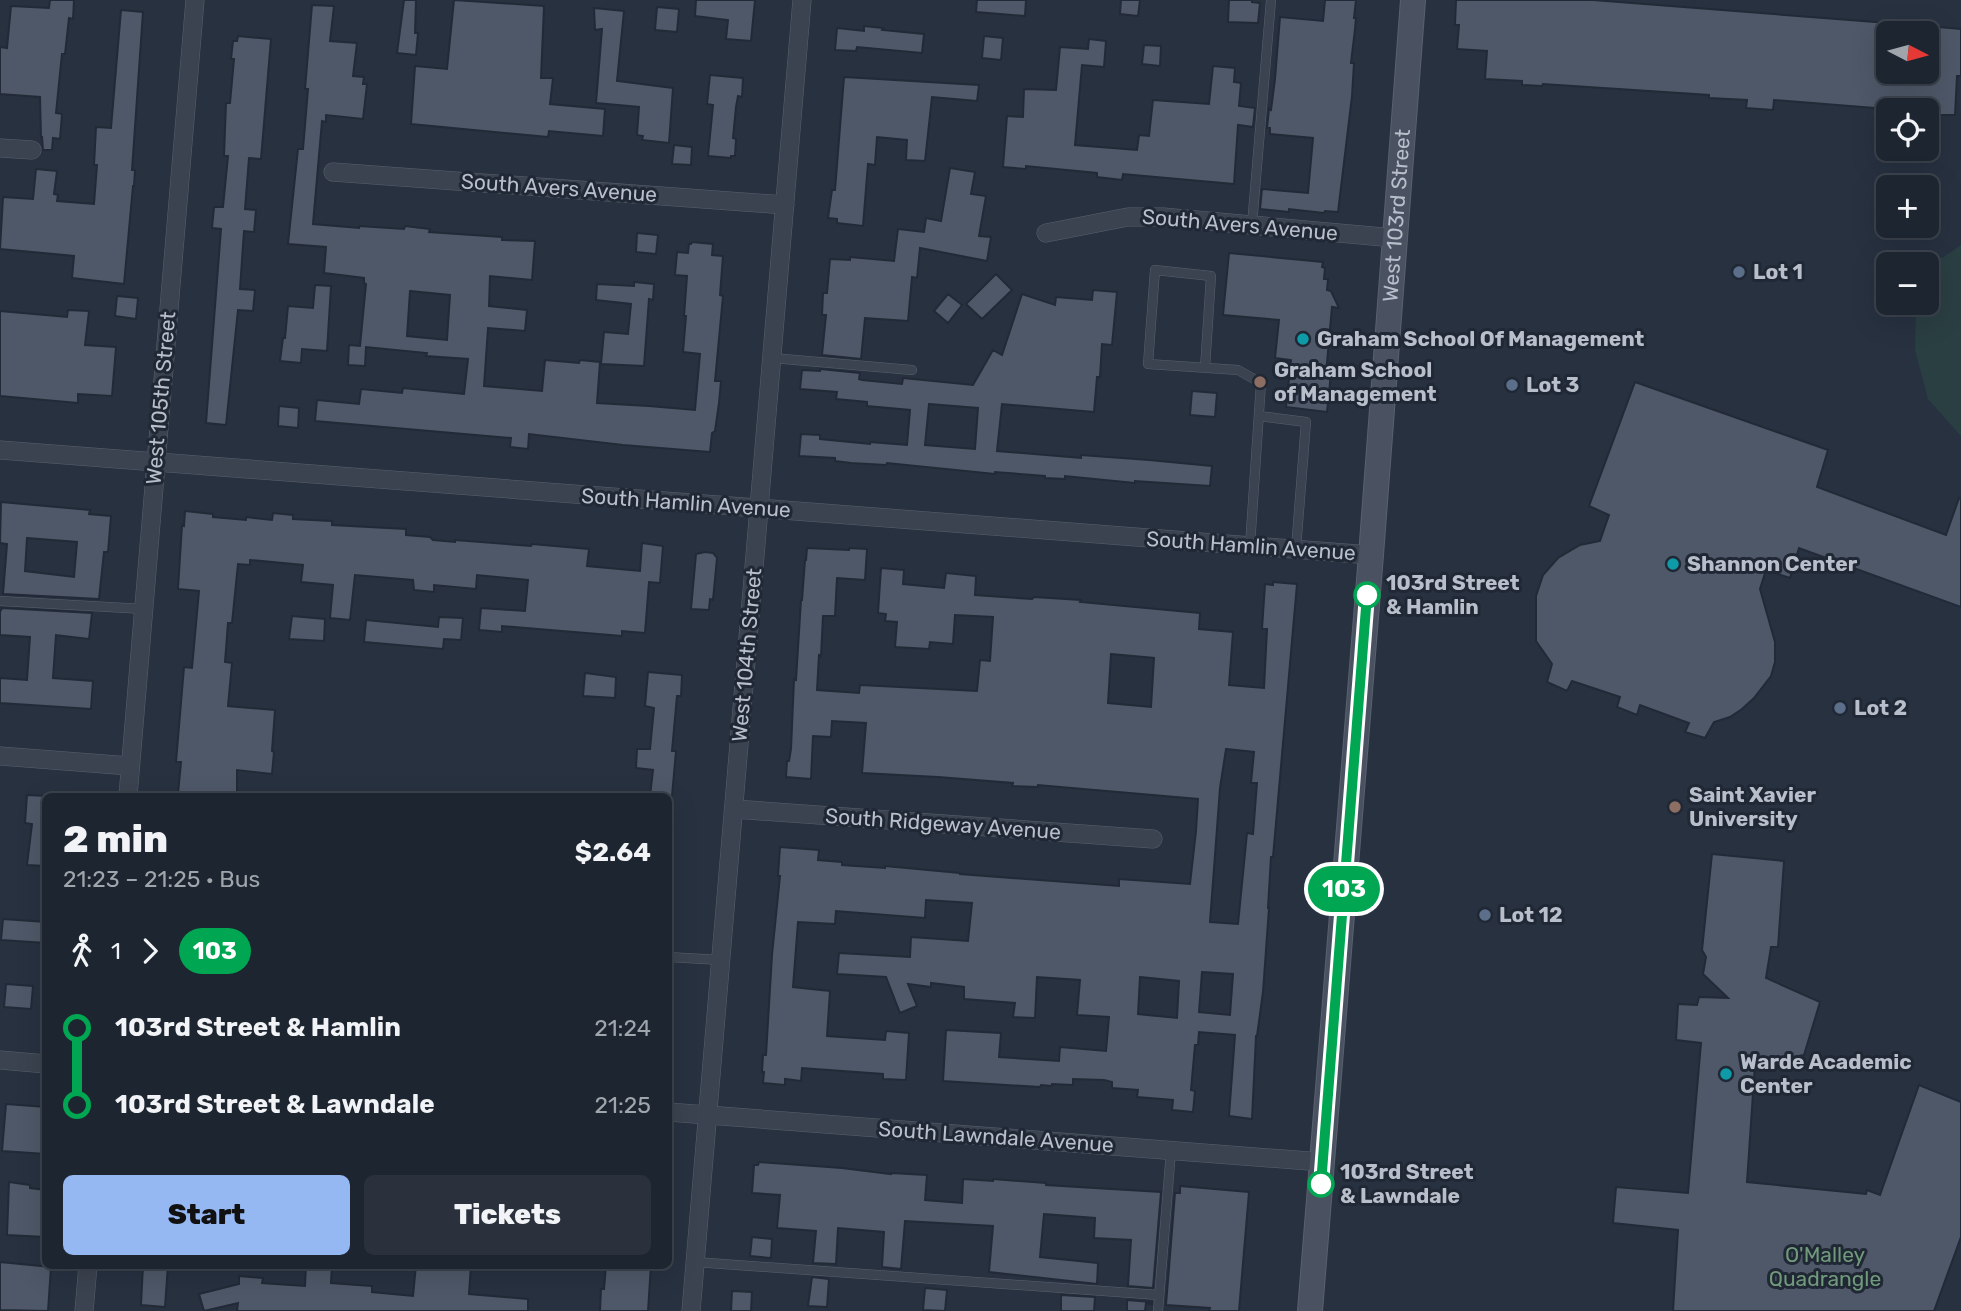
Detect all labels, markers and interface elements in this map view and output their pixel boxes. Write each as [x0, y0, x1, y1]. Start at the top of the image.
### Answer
north arrow [1876, 21, 1939, 84]
map controls [1876, 21, 1939, 315]
button: locate [1876, 98, 1939, 161]
street label: West 103rd Street [1377, 128, 1415, 303]
street label: South Avers Avenue [460, 168, 658, 207]
button: + [1876, 175, 1939, 238]
street label: South Avers Avenue [1141, 203, 1339, 246]
button: − [1876, 252, 1939, 315]
place label: Lot 1 [1753, 259, 1803, 284]
marker: Lot 1 [1731, 264, 1747, 280]
street label: West 105th Street [140, 310, 181, 486]
place label: Graham School Of Management [1317, 326, 1645, 351]
marker: Graham School Of Management [1295, 331, 1311, 347]
place label: Graham School of Management [1274, 357, 1437, 406]
place label: Lot 3 [1526, 372, 1579, 397]
marker: Graham School of Management [1252, 374, 1268, 390]
marker: Lot 3 [1504, 377, 1520, 393]
street label: South Hamlin Avenue [580, 483, 792, 522]
street label: South Hamlin Avenue [1145, 526, 1357, 565]
place label: Shannon Center [1687, 551, 1858, 576]
marker: Shannon Center [1665, 556, 1681, 572]
street label: West 104th Street [726, 567, 767, 743]
place label: 103rd Street & Hamlin [1386, 570, 1520, 619]
marker: 103rd Street & Hamlin [1354, 582, 1380, 608]
place label: Lot 2 [1854, 695, 1907, 720]
marker: Lot 2 [1832, 700, 1848, 716]
place label: Saint Xavier University [1689, 782, 1816, 831]
marker: Saint Xavier University [1667, 799, 1683, 815]
street label: South Ridgeway Avenue [824, 803, 1062, 844]
text: 2 min [63, 816, 168, 862]
text: $2.64 [575, 837, 651, 868]
text: 21:23 – 21:25 · Bus [63, 865, 260, 893]
line badge: 103 [1304, 866, 1384, 912]
text: 103 [1322, 875, 1366, 903]
place label: Lot 12 [1499, 902, 1563, 927]
marker: Lot 12 [1477, 907, 1493, 923]
icon: walk [63, 932, 101, 970]
icon: forward [131, 932, 169, 970]
text: 1 [111, 937, 121, 965]
text: 103 [193, 937, 237, 965]
text: 103rd Street & Hamlin [115, 1012, 401, 1043]
text: 21:24 [594, 1014, 651, 1042]
place label: Warde Academic Center [1740, 1049, 1912, 1098]
marker: Warde Academic Center [1718, 1066, 1734, 1082]
text: 103rd Street & Lawndale [115, 1089, 435, 1120]
text: 21:25 [595, 1091, 651, 1119]
street label: South Lawndale Avenue [877, 1116, 1115, 1157]
place label: 103rd Street & Lawndale [1340, 1159, 1474, 1208]
marker: 103rd Street & Lawndale [1308, 1171, 1334, 1197]
button: Start [63, 1175, 350, 1255]
button: Tickets [364, 1175, 651, 1255]
park label: O'Malley Quadrangle [1769, 1242, 1881, 1291]

